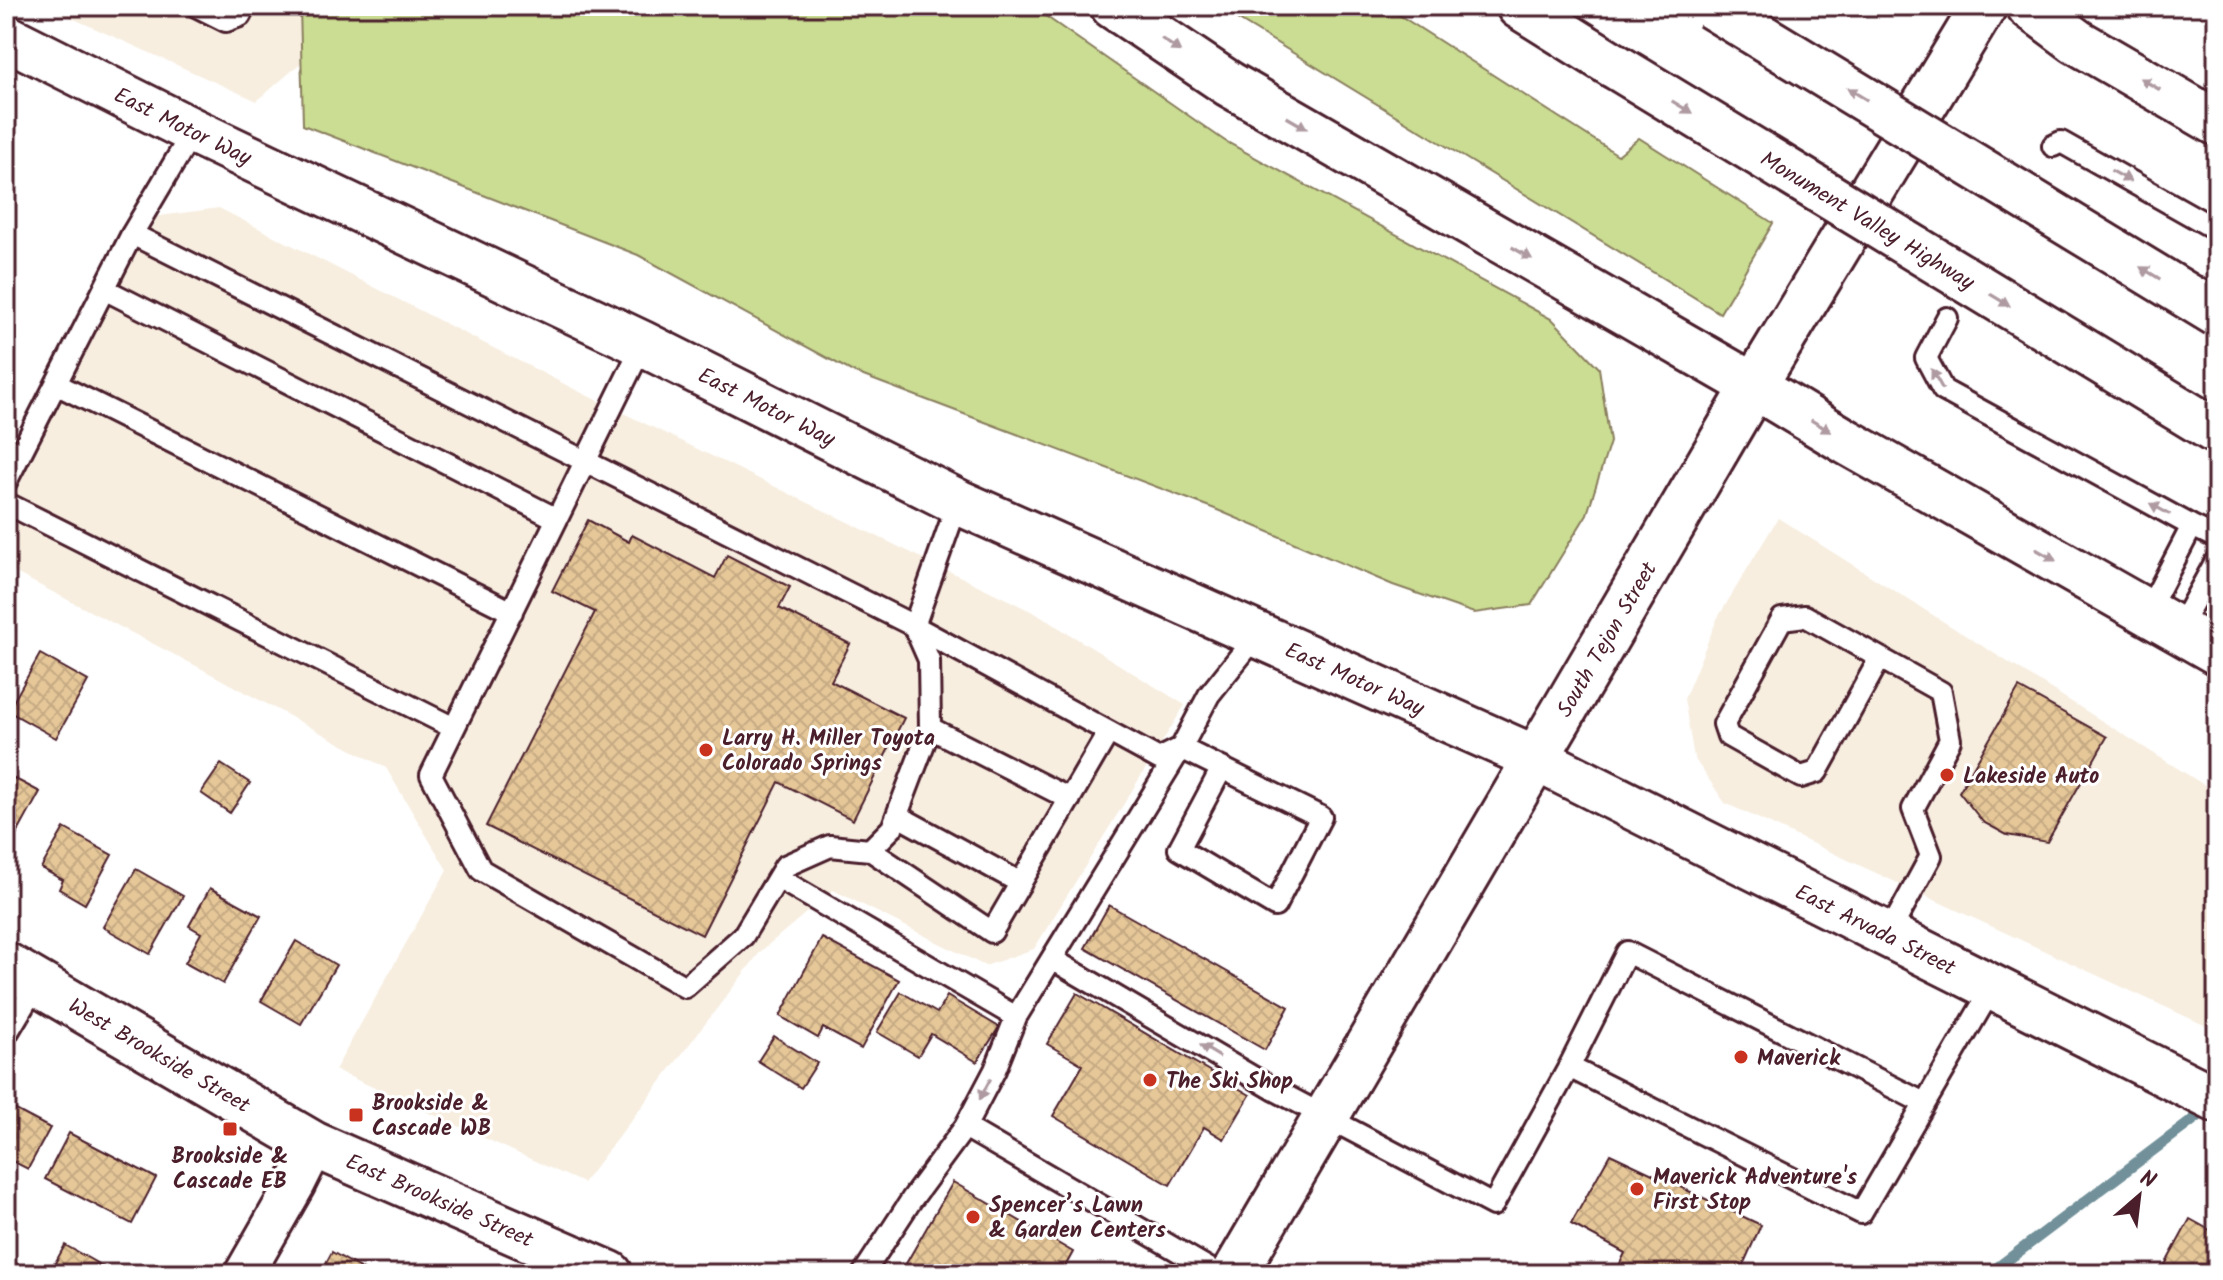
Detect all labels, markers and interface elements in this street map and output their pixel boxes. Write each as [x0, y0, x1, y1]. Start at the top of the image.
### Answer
one-way arrow [1160, 37, 1182, 52]
one-way arrow [2139, 77, 2161, 91]
street label: East Motor Way [107, 79, 257, 177]
one-way arrow [1846, 87, 1867, 102]
one-way arrow [1671, 99, 1693, 113]
one-way arrow [1286, 116, 1308, 130]
street label: Monument Valley Highway [1753, 143, 1981, 301]
one-way arrow [2110, 169, 2132, 183]
one-way arrow [1511, 246, 1533, 260]
one-way arrow [2139, 266, 2161, 280]
one-way arrow [1989, 293, 2011, 307]
street label: East Motor Way [691, 359, 841, 458]
one-way arrow [1931, 368, 1945, 390]
one-way arrow [1810, 419, 1832, 433]
one-way arrow [2149, 502, 2172, 515]
one-way arrow [2035, 548, 2058, 562]
street label: South Tejon Street [1549, 555, 1668, 725]
street label: East Motor Way [1279, 634, 1430, 727]
place label: Larry H. Miller Toyota Colorado Springs [722, 722, 935, 782]
marker: Larry H. Miller Toyota Colorado Springs [697, 741, 715, 759]
place label: Lakeside Auto [1963, 760, 2099, 795]
marker: Lakeside Auto [1938, 766, 1956, 784]
street label: East Arvada Street [1788, 876, 1962, 986]
street label: West Brookside Street [61, 990, 257, 1124]
place label: Maverick [1757, 1042, 1841, 1077]
one-way arrow [1199, 1044, 1221, 1058]
marker: Maverick [1732, 1048, 1750, 1066]
place label: The Ski Shop [1166, 1065, 1293, 1100]
marker: The Ski Shop [1141, 1071, 1159, 1089]
one-way arrow [978, 1077, 992, 1100]
place label: Brookside & Cascade WB [372, 1087, 491, 1147]
marker: Brookside & Cascade WB [347, 1106, 365, 1124]
marker: Brookside & Cascade EB [221, 1120, 239, 1138]
place label: Brookside & Cascade EB [172, 1140, 288, 1200]
street label: East Brookside Street [340, 1146, 539, 1259]
north arrow [2099, 1156, 2179, 1236]
place label: Maverick Adventure's First Stop [1653, 1161, 1858, 1221]
text: N [2133, 1162, 2162, 1199]
marker: Maverick Adventure's First Stop [1628, 1180, 1646, 1198]
place label: Spencer’s Lawn & Garden Centers [989, 1189, 1166, 1249]
marker: Spencer’s Lawn & Garden Centers [964, 1208, 982, 1226]

